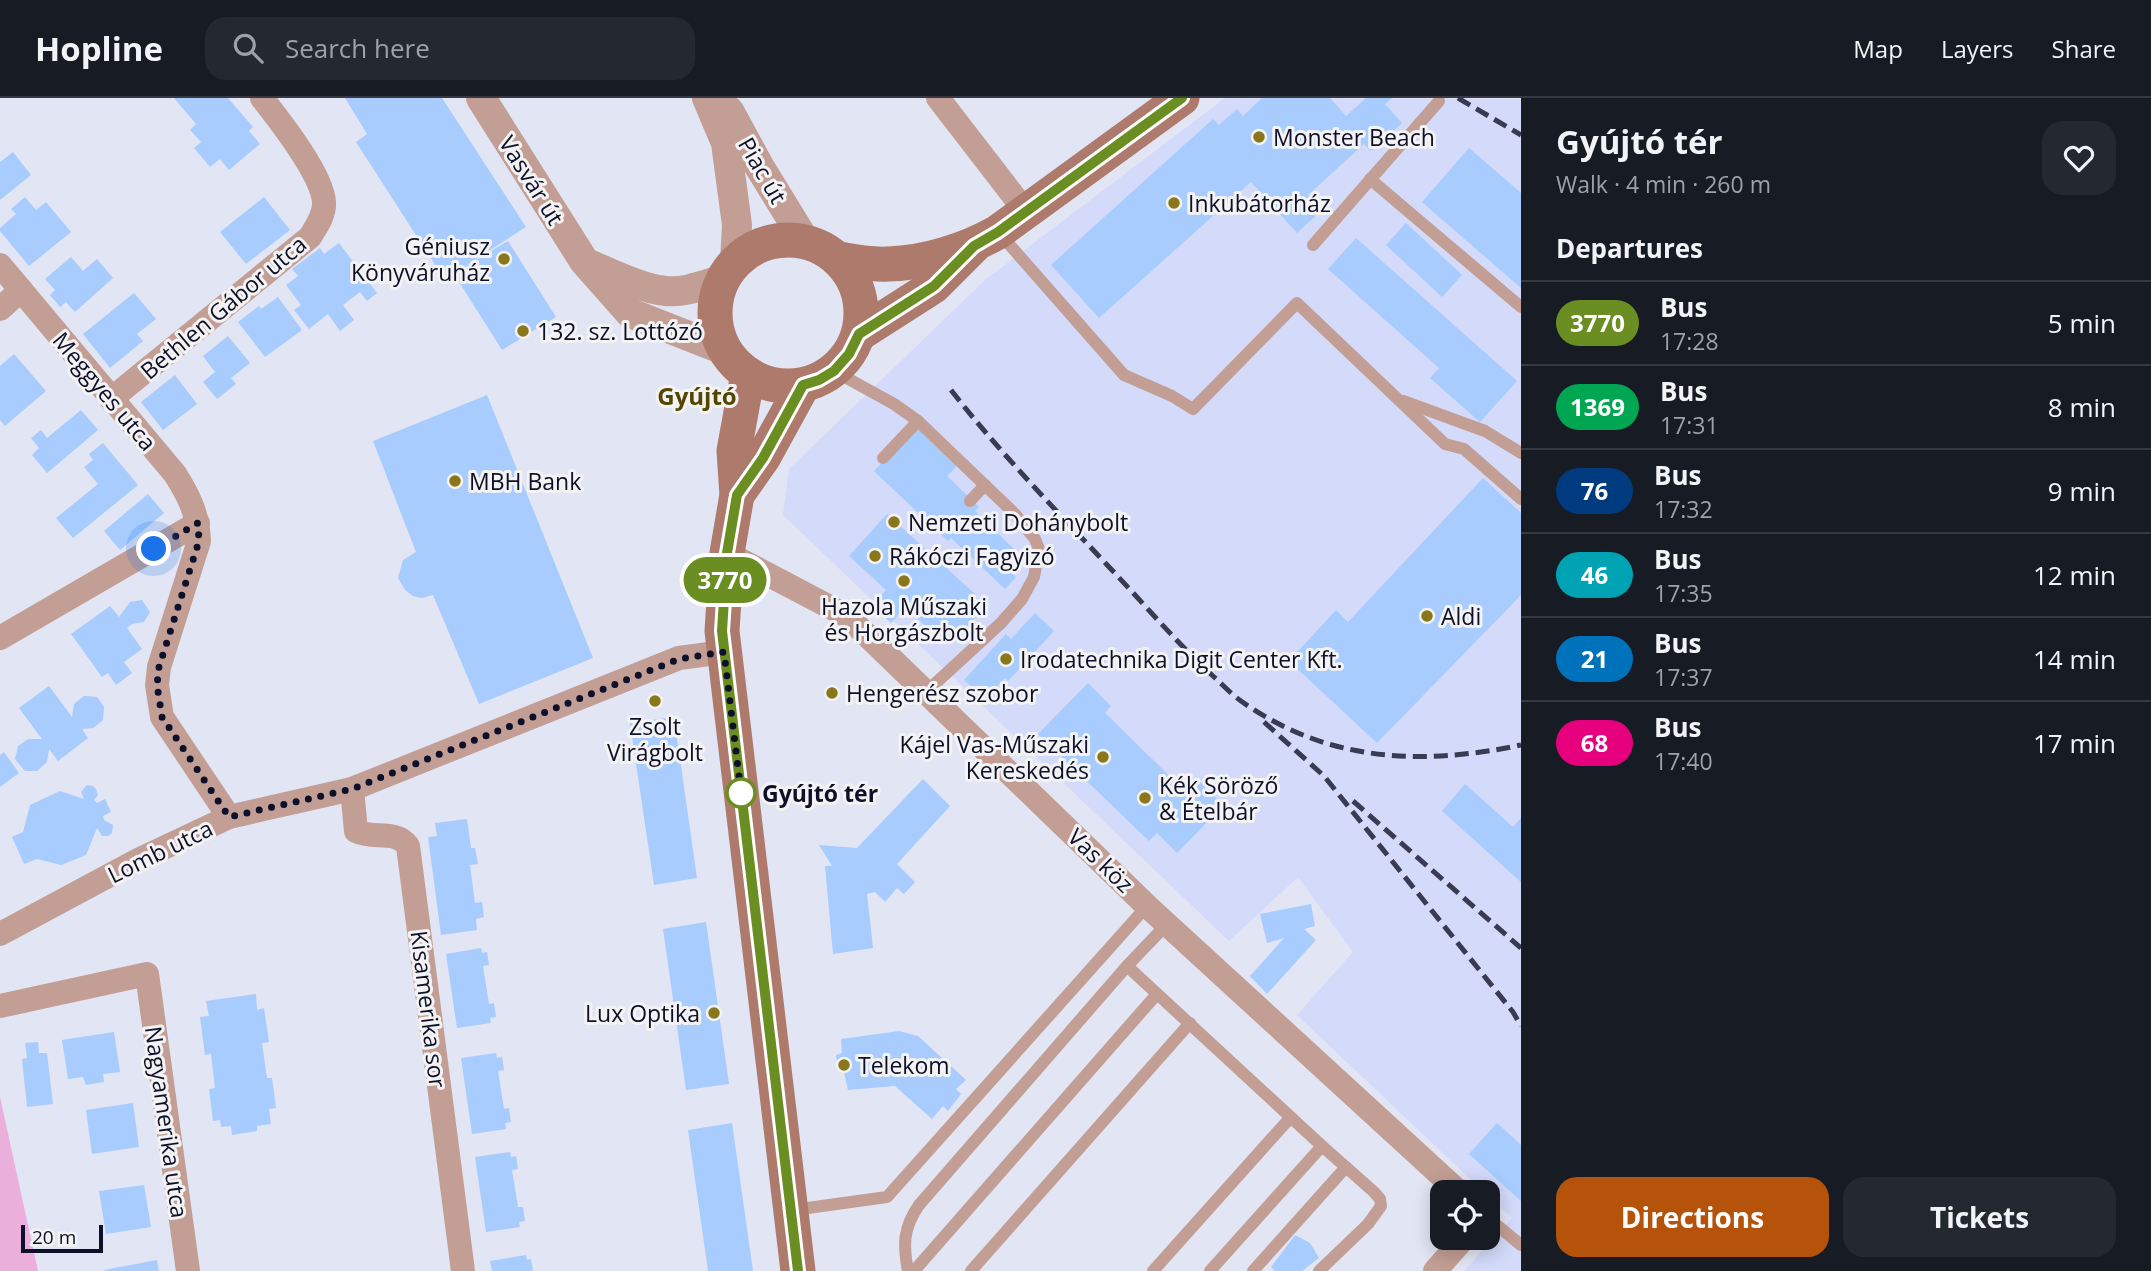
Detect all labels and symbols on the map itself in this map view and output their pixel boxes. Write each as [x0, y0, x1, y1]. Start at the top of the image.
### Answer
place label: Monster Beach [1273, 121, 1435, 153]
street label: Vasvár út [492, 129, 572, 231]
marker: Monster Beach [1251, 129, 1267, 145]
street label: Piac út [731, 131, 795, 209]
place label: Inkubátorház [1188, 187, 1331, 219]
marker: Inkubátorház [1166, 195, 1182, 211]
street label: Bethlen Gábor utca [133, 228, 313, 386]
place label: Géniusz Könyváruház [351, 230, 490, 288]
marker: Géniusz Könyváruház [496, 251, 512, 267]
place label: 132. sz. Lottózó [537, 315, 703, 347]
marker: 132. sz. Lottózó [515, 323, 531, 339]
street label: Meggyes utca [46, 325, 164, 457]
district label: Gyújtó [657, 379, 737, 412]
place label: MBH Bank [469, 465, 581, 497]
marker: MBH Bank [447, 473, 463, 489]
place label: Nemzeti Dohánybolt [908, 506, 1128, 538]
marker: Nemzeti Dohánybolt [886, 514, 902, 530]
your location [136, 531, 171, 566]
place label: Rákóczi Fagyizó [889, 540, 1055, 572]
marker: Rákóczi Fagyizó [867, 548, 883, 564]
line badge: 3770 [676, 557, 774, 603]
marker: Hazola Műszaki és Horgászbolt [896, 573, 912, 589]
place label: Hazola Műszaki és Horgászbolt [821, 590, 987, 648]
place label: Aldi [1441, 600, 1481, 632]
marker: Aldi [1419, 608, 1435, 624]
place label: Irodatechnika Digit Center Kft. [1020, 643, 1343, 675]
marker: Irodatechnika Digit Center Kft. [998, 651, 1014, 667]
place label: Hengerész szobor [846, 677, 1039, 709]
marker: Hengerész szobor [824, 685, 840, 701]
marker: Zsolt Virágbolt [647, 693, 663, 709]
place label: Zsolt Virágbolt [607, 710, 703, 768]
place label: Kájel Vas-Műszaki Kereskedés [900, 728, 1089, 786]
marker: Kájel Vas-Műszaki Kereskedés [1095, 749, 1111, 765]
place label: Kék Söröző & Ételbár [1159, 769, 1278, 827]
place label: Gyújtó tér [762, 777, 878, 809]
marker: Gyújtó tér [726, 778, 756, 808]
marker: Kék Söröző & Ételbár [1137, 790, 1153, 806]
street label: Lomb utca [102, 812, 218, 890]
street label: Vas köz [1061, 821, 1141, 899]
street label: Kisamerika sor [403, 929, 455, 1090]
place label: Lux Optika [585, 997, 700, 1029]
marker: Lux Optika [706, 1005, 722, 1021]
street label: Nagyamerika utca [138, 1024, 196, 1220]
place label: Telekom [858, 1049, 950, 1081]
marker: Telekom [836, 1057, 852, 1073]
scale bar [21, 1222, 103, 1254]

